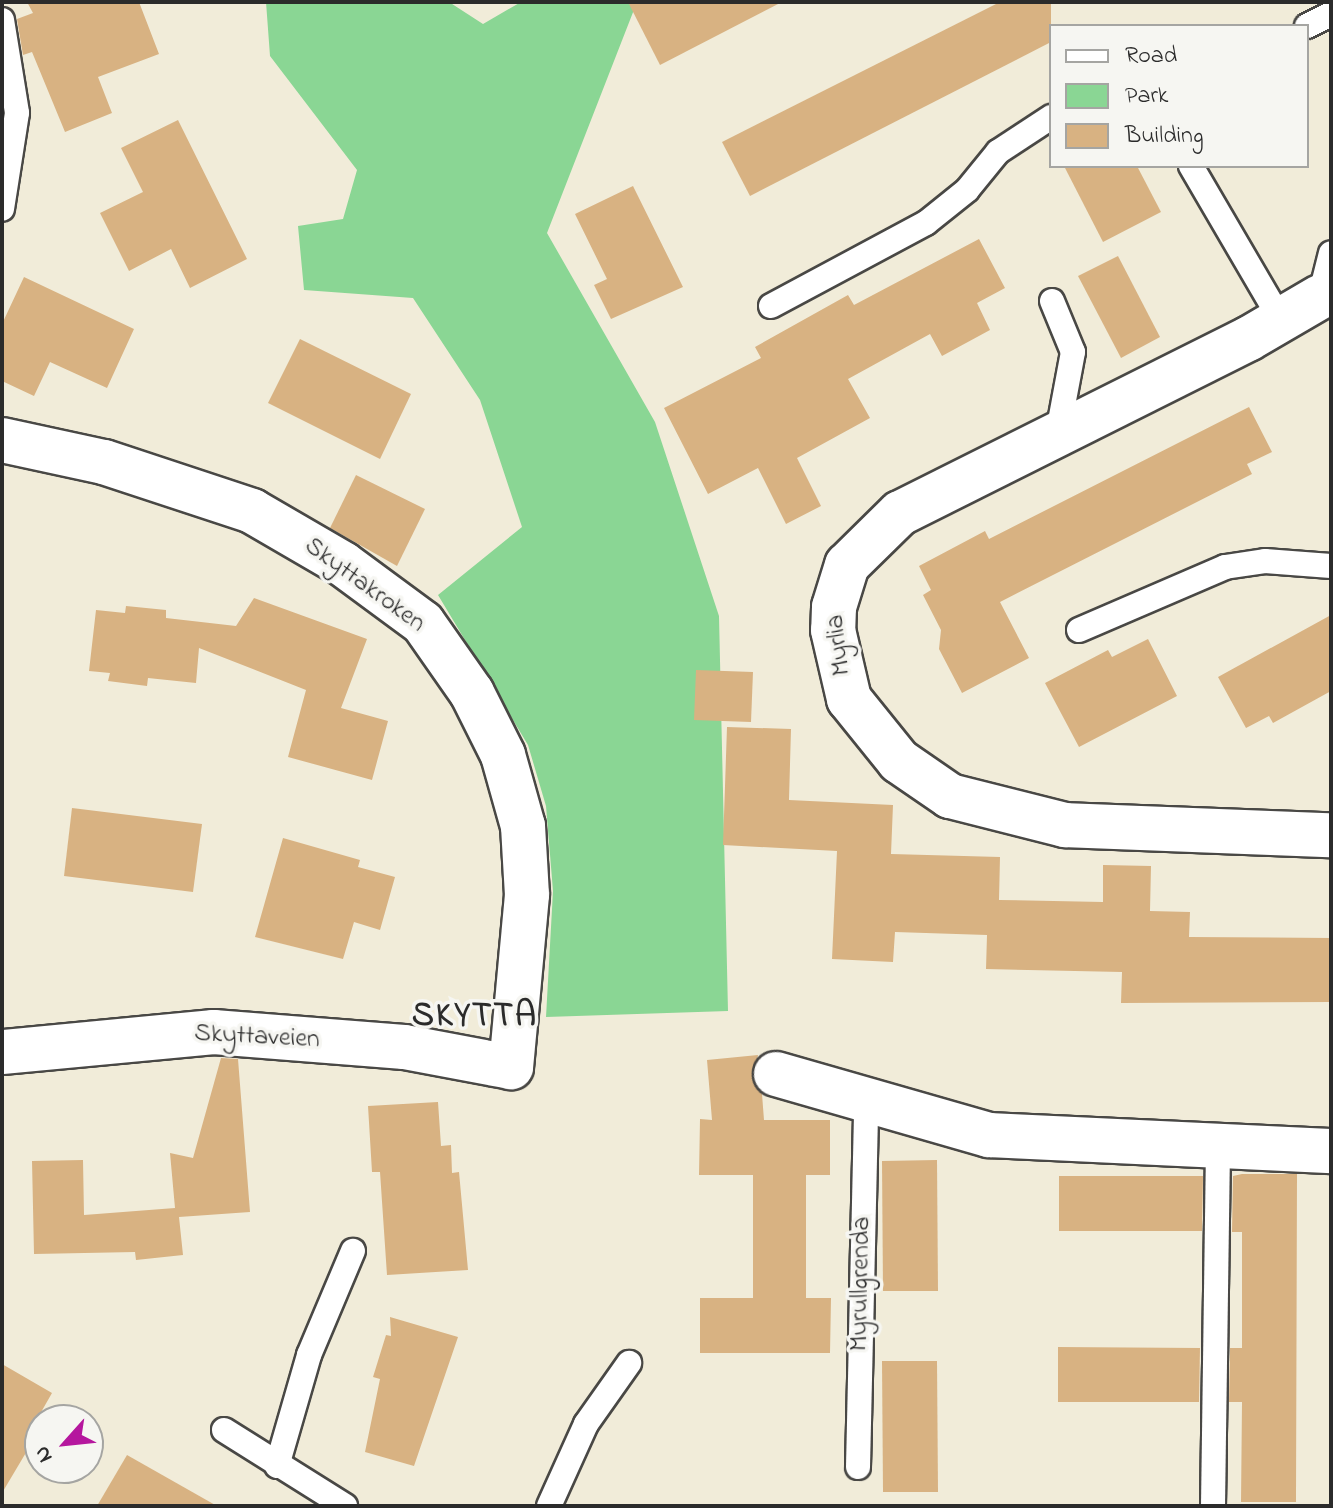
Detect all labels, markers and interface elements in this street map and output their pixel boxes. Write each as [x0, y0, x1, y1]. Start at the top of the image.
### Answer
legend [1049, 24, 1309, 168]
text: Road [1125, 39, 1177, 74]
text: Park [1125, 79, 1168, 114]
text: Building [1125, 119, 1204, 154]
street label: Skyttakroken [297, 532, 431, 640]
street label: Myrlia [821, 613, 859, 677]
district label: SKYTTA [412, 998, 538, 1038]
street label: Skyttaveien [193, 1019, 321, 1057]
street label: Myrullgrenda [845, 1216, 879, 1352]
north arrow [24, 1404, 104, 1484]
text: N [27, 1440, 62, 1468]

